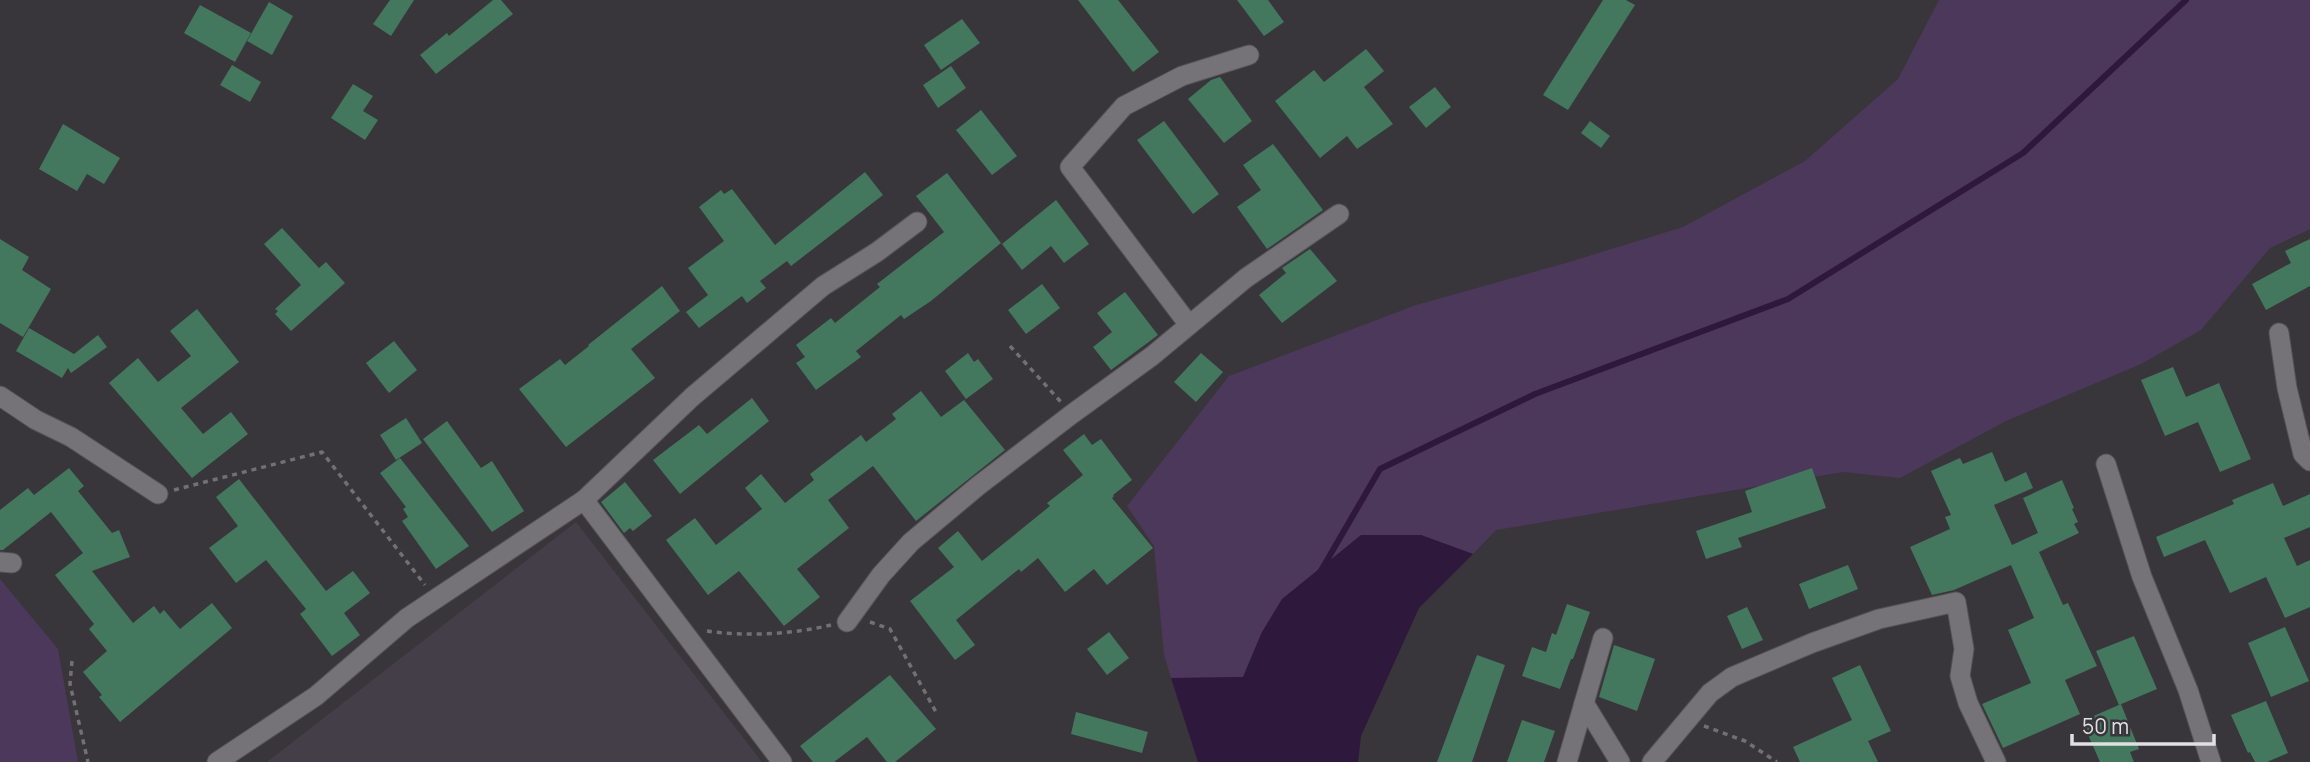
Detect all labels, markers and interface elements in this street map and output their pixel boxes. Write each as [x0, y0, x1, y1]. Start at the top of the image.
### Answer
scale bar [2072, 702, 2214, 746]
text: 50 m [2082, 712, 2129, 740]

